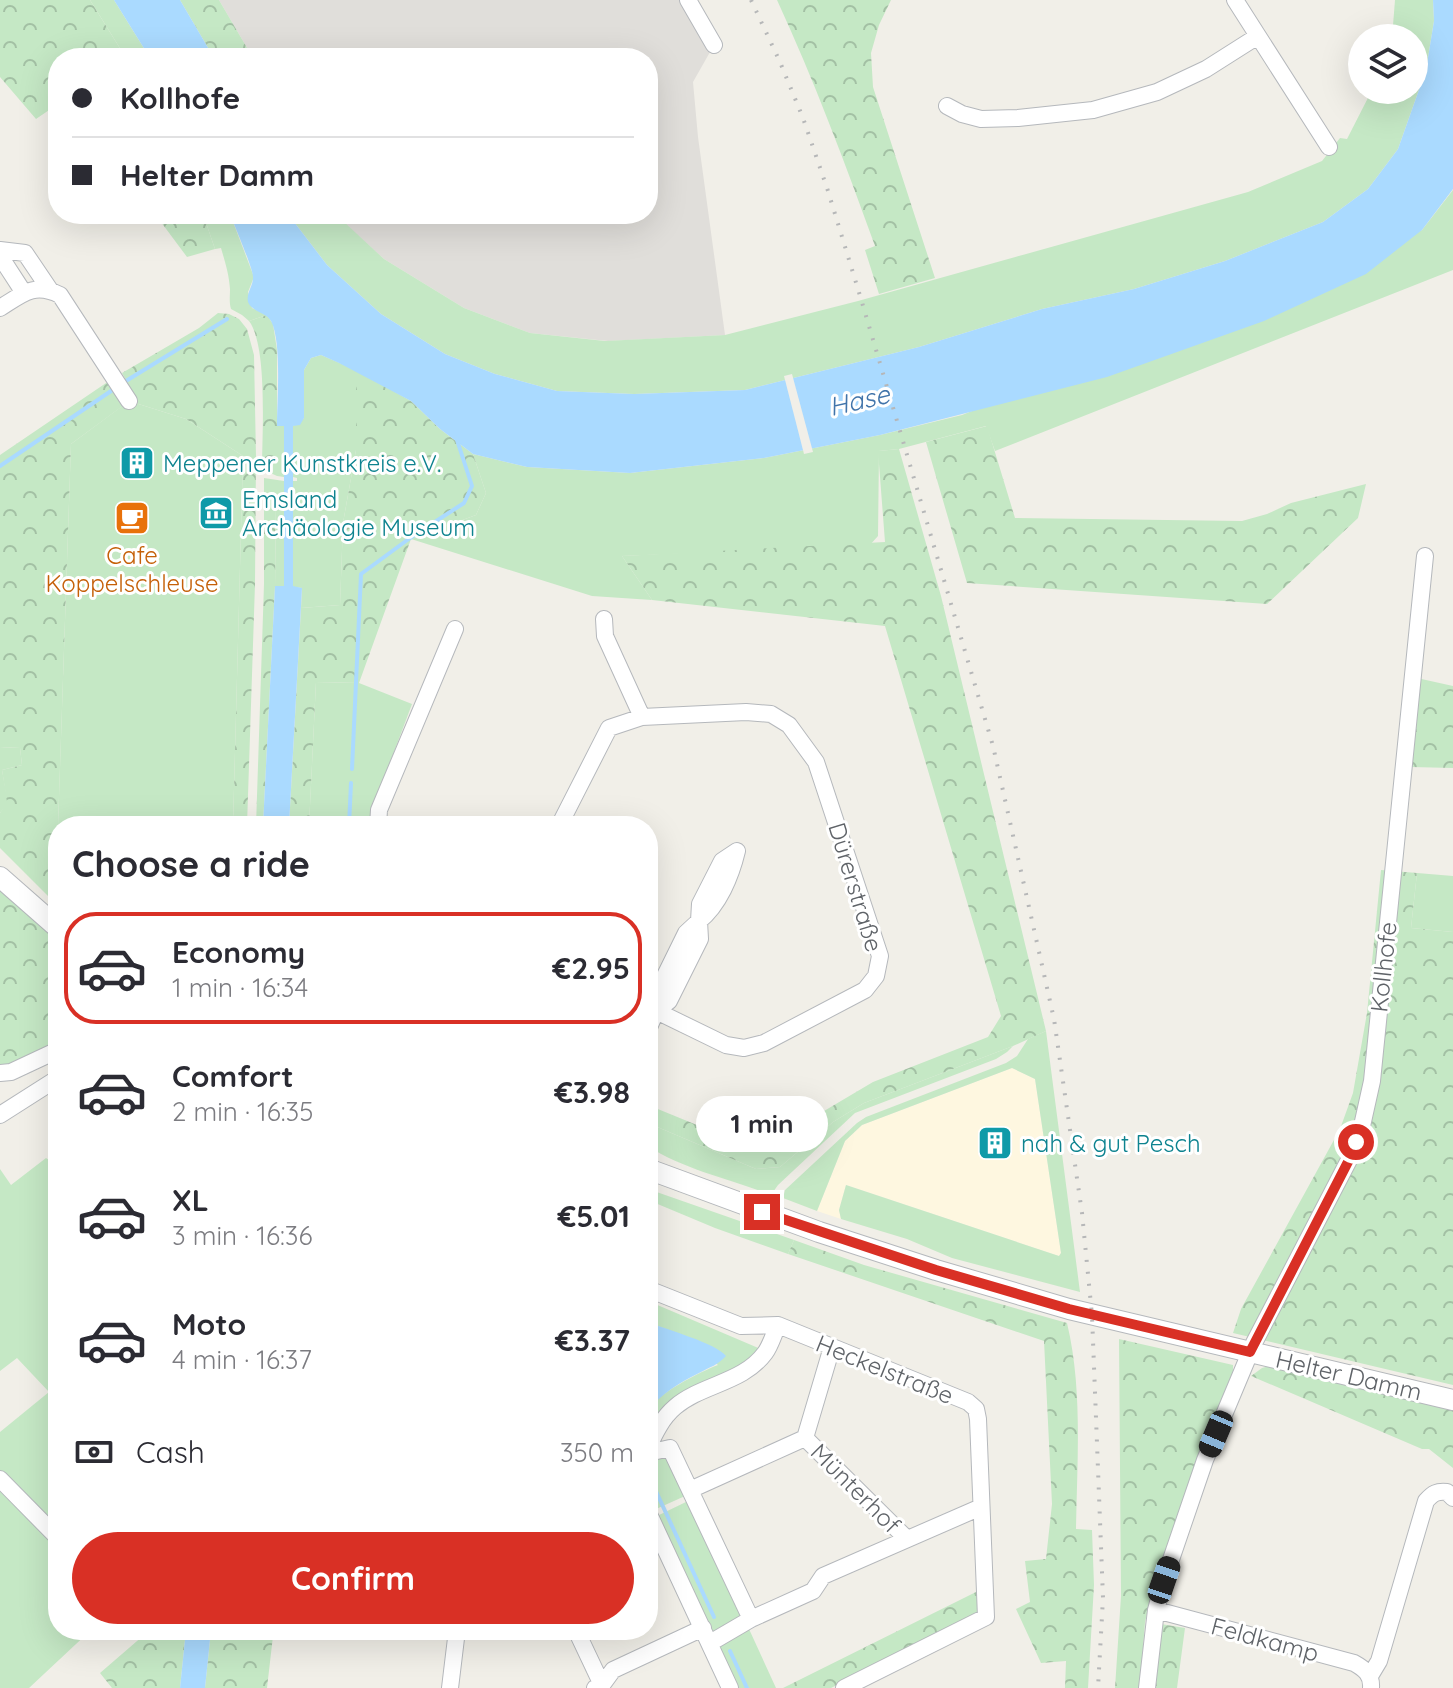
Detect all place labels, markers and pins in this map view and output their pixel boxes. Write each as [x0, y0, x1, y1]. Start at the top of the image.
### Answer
building icon: Meppener Kunstkreis e.V. [118, 444, 156, 482]
place label: Meppener Kunstkreis e.V. [163, 448, 441, 478]
place label: Emsland Archäologie Museum [242, 484, 475, 542]
museum icon: Emsland Archäologie Museum [197, 494, 235, 532]
cafe icon: Cafe Koppelschleuse [113, 499, 151, 537]
place label: Cafe Koppelschleuse [46, 540, 219, 598]
building icon: nah & gut Pesch [976, 1124, 1014, 1162]
place label: nah & gut Pesch [1021, 1128, 1201, 1158]

